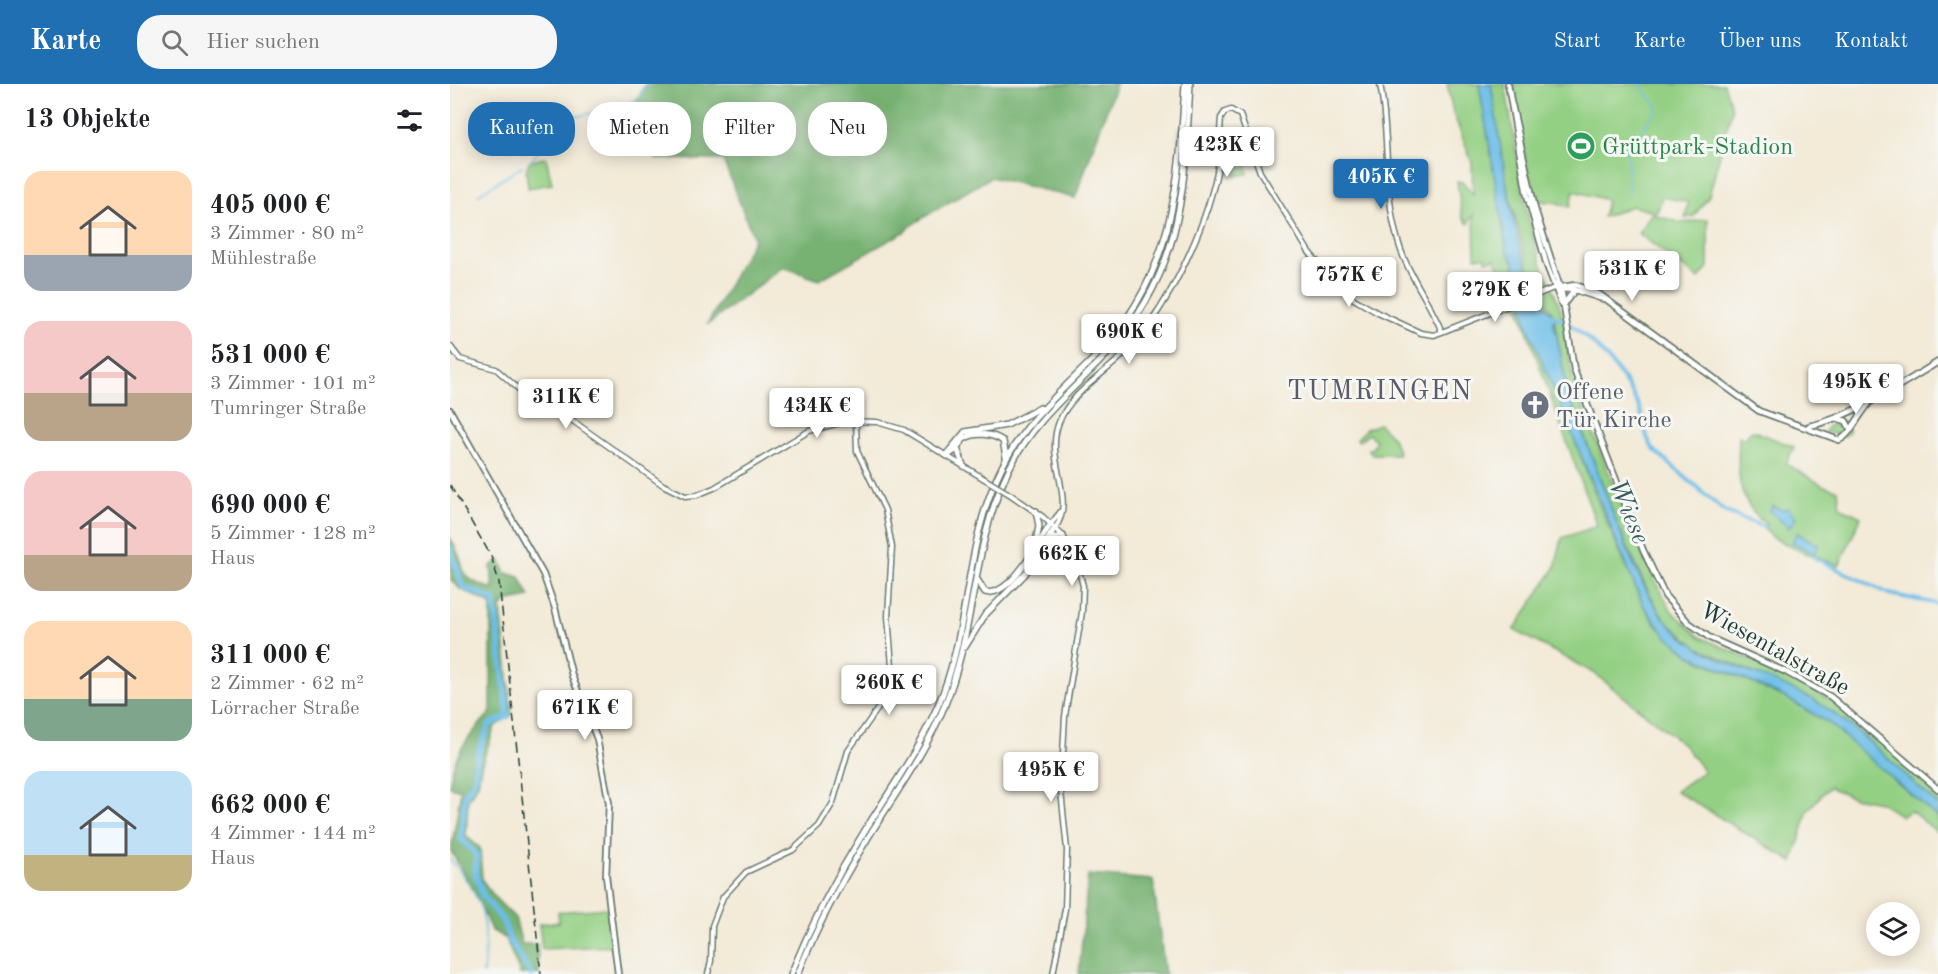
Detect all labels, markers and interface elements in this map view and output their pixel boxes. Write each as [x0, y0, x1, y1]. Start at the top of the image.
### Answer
search box [137, 15, 557, 69]
icon: search [158, 26, 191, 59]
text: Karte [30, 28, 101, 56]
text: Hier suchen [206, 31, 320, 53]
text: Start [1554, 31, 1601, 52]
text: Karte [1634, 31, 1685, 52]
text: Über uns [1718, 31, 1801, 52]
text: Kontakt [1834, 31, 1908, 52]
chip: Kaufen [468, 102, 575, 156]
chip: Mieten [587, 102, 691, 156]
chip: Filter [703, 102, 796, 156]
chip: Neu [808, 102, 887, 156]
icon: filters [393, 104, 426, 137]
text: 13 Objekte [24, 107, 151, 133]
pin: 423K € [1178, 127, 1276, 178]
sports icon: Grüttpark-Stadion [1565, 130, 1597, 162]
text: 423K € [1193, 136, 1261, 156]
place label: Grüttpark-Stadion [1602, 136, 1793, 160]
pin: 405K € [1332, 159, 1430, 210]
text: 405K € [1347, 168, 1415, 188]
text: 405 000 € [210, 193, 330, 219]
icon: home [72, 195, 144, 267]
text: 3 Zimmer · 80 m² [210, 224, 364, 244]
text: Mühlestraße [210, 249, 316, 269]
pin: 531K € [1583, 251, 1681, 302]
pin: 757K € [1300, 257, 1398, 308]
text: 531K € [1598, 260, 1666, 280]
text: 757K € [1315, 266, 1383, 286]
pin: 279K € [1446, 272, 1544, 323]
text: 279K € [1461, 281, 1529, 301]
pin: 690K € [1080, 314, 1178, 365]
text: 690K € [1095, 323, 1163, 343]
text: 531 000 € [210, 343, 330, 369]
icon: home [72, 345, 144, 417]
pin: 495K € [1807, 364, 1905, 415]
text: 495K € [1822, 373, 1890, 393]
text: 3 Zimmer · 101 m² [210, 374, 375, 394]
district label: TUMRINGEN [1287, 378, 1473, 405]
pin: 311K € [517, 379, 615, 430]
place label: Offene Tür Kirche [1556, 381, 1672, 433]
text: 311K € [532, 388, 600, 408]
pin: 434K € [768, 388, 866, 439]
church icon: Offene Tür Kirche [1519, 389, 1551, 421]
text: 434K € [783, 397, 851, 417]
text: Tumringer Straße [210, 399, 366, 419]
water label: Wiese [1603, 475, 1653, 548]
text: 690 000 € [210, 493, 330, 519]
icon: home [72, 495, 144, 567]
text: 5 Zimmer · 128 m² [210, 524, 375, 544]
pin: 662K € [1023, 536, 1121, 587]
text: 662K € [1038, 545, 1106, 565]
text: Haus [210, 549, 255, 569]
street label: Wiesentalstraße [1695, 599, 1853, 701]
text: 311 000 € [210, 643, 330, 669]
icon: home [72, 645, 144, 717]
pin: 260K € [840, 665, 938, 716]
text: 2 Zimmer · 62 m² [210, 674, 364, 694]
text: 260K € [855, 674, 923, 694]
pin: 671K € [536, 690, 634, 741]
text: Lörracher Straße [210, 699, 359, 719]
text: 671K € [551, 699, 619, 719]
pin: 495K € [1002, 752, 1100, 803]
text: 495K € [1017, 761, 1085, 781]
text: 662 000 € [210, 793, 330, 819]
icon: home [72, 795, 144, 867]
text: 4 Zimmer · 144 m² [210, 824, 375, 844]
text: Haus [210, 849, 255, 869]
map controls [1866, 902, 1920, 956]
button: layers [1866, 902, 1920, 956]

